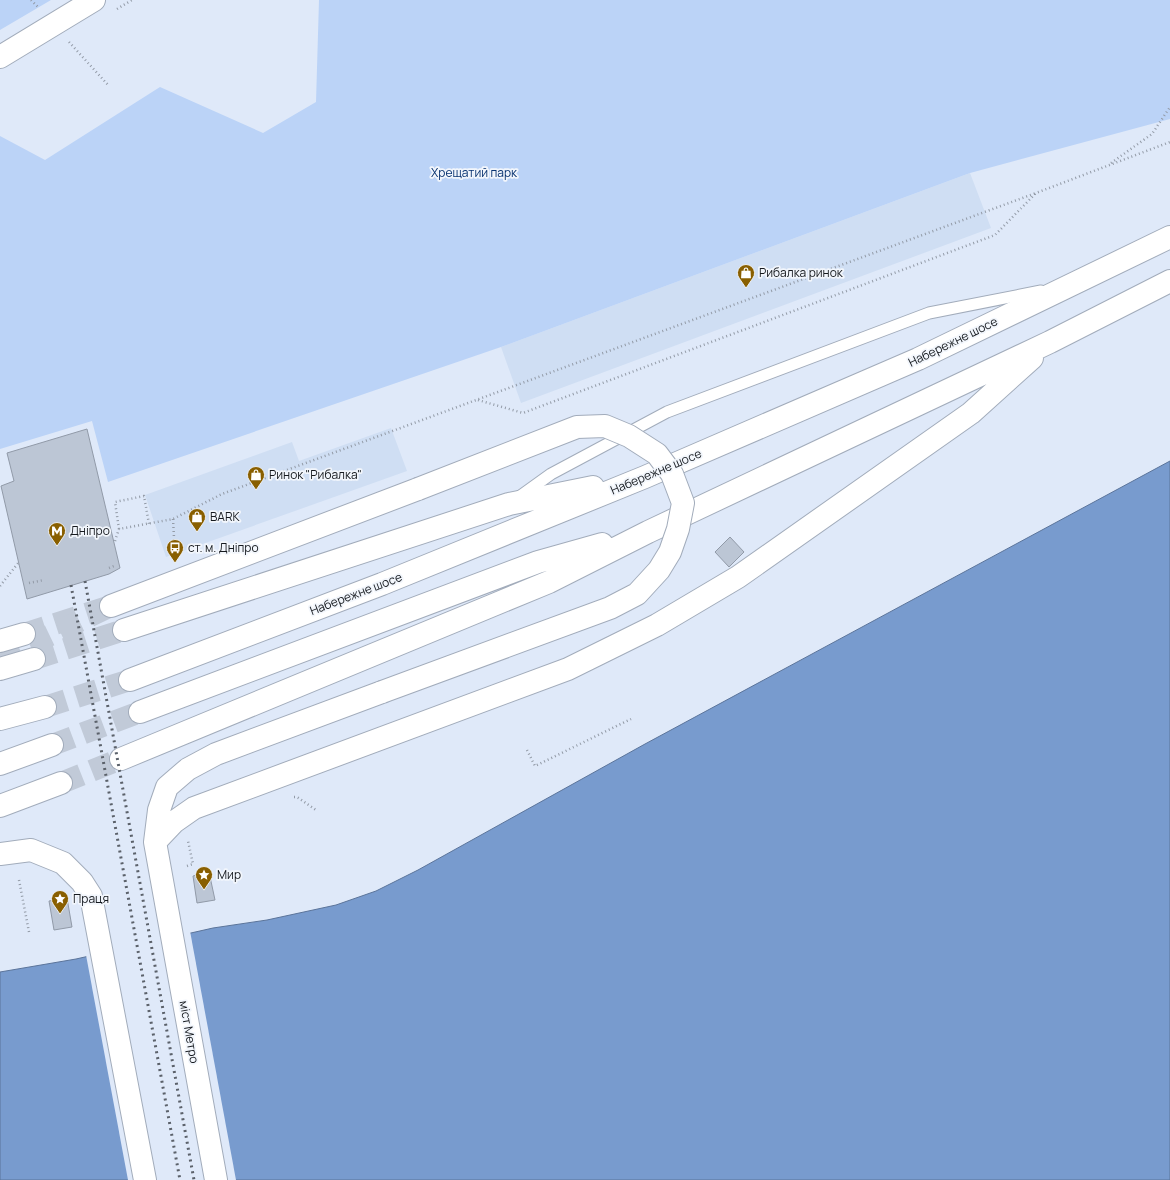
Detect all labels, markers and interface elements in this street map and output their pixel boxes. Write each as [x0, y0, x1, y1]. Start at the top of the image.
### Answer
park label: Хрещатий парк [431, 164, 518, 181]
shop icon: Рибалка ринок [736, 263, 756, 288]
place label: Рибалка ринок [759, 264, 844, 281]
street label: Набережне шосе [905, 313, 1000, 371]
street label: Набережне шосе [608, 445, 704, 498]
shop icon: Ринок "Рибалка" [246, 465, 266, 490]
place label: Ринок "Рибалка" [269, 466, 362, 483]
shop icon: BARK [187, 507, 207, 532]
place label: BARK [210, 508, 241, 525]
metro station icon: Дніпро [47, 521, 67, 546]
place label: Дніпро [70, 522, 110, 539]
bus stop icon: ст. м. Дніпро [165, 538, 185, 563]
place label: ст. м. Дніпро [188, 539, 259, 556]
street label: Набережне шосе [307, 568, 404, 619]
place icon: Мир [194, 865, 214, 890]
place label: Мир [217, 866, 241, 883]
place icon: Праця [50, 889, 70, 914]
place label: Праця [73, 890, 109, 907]
street label: міст Метро [176, 999, 203, 1065]

